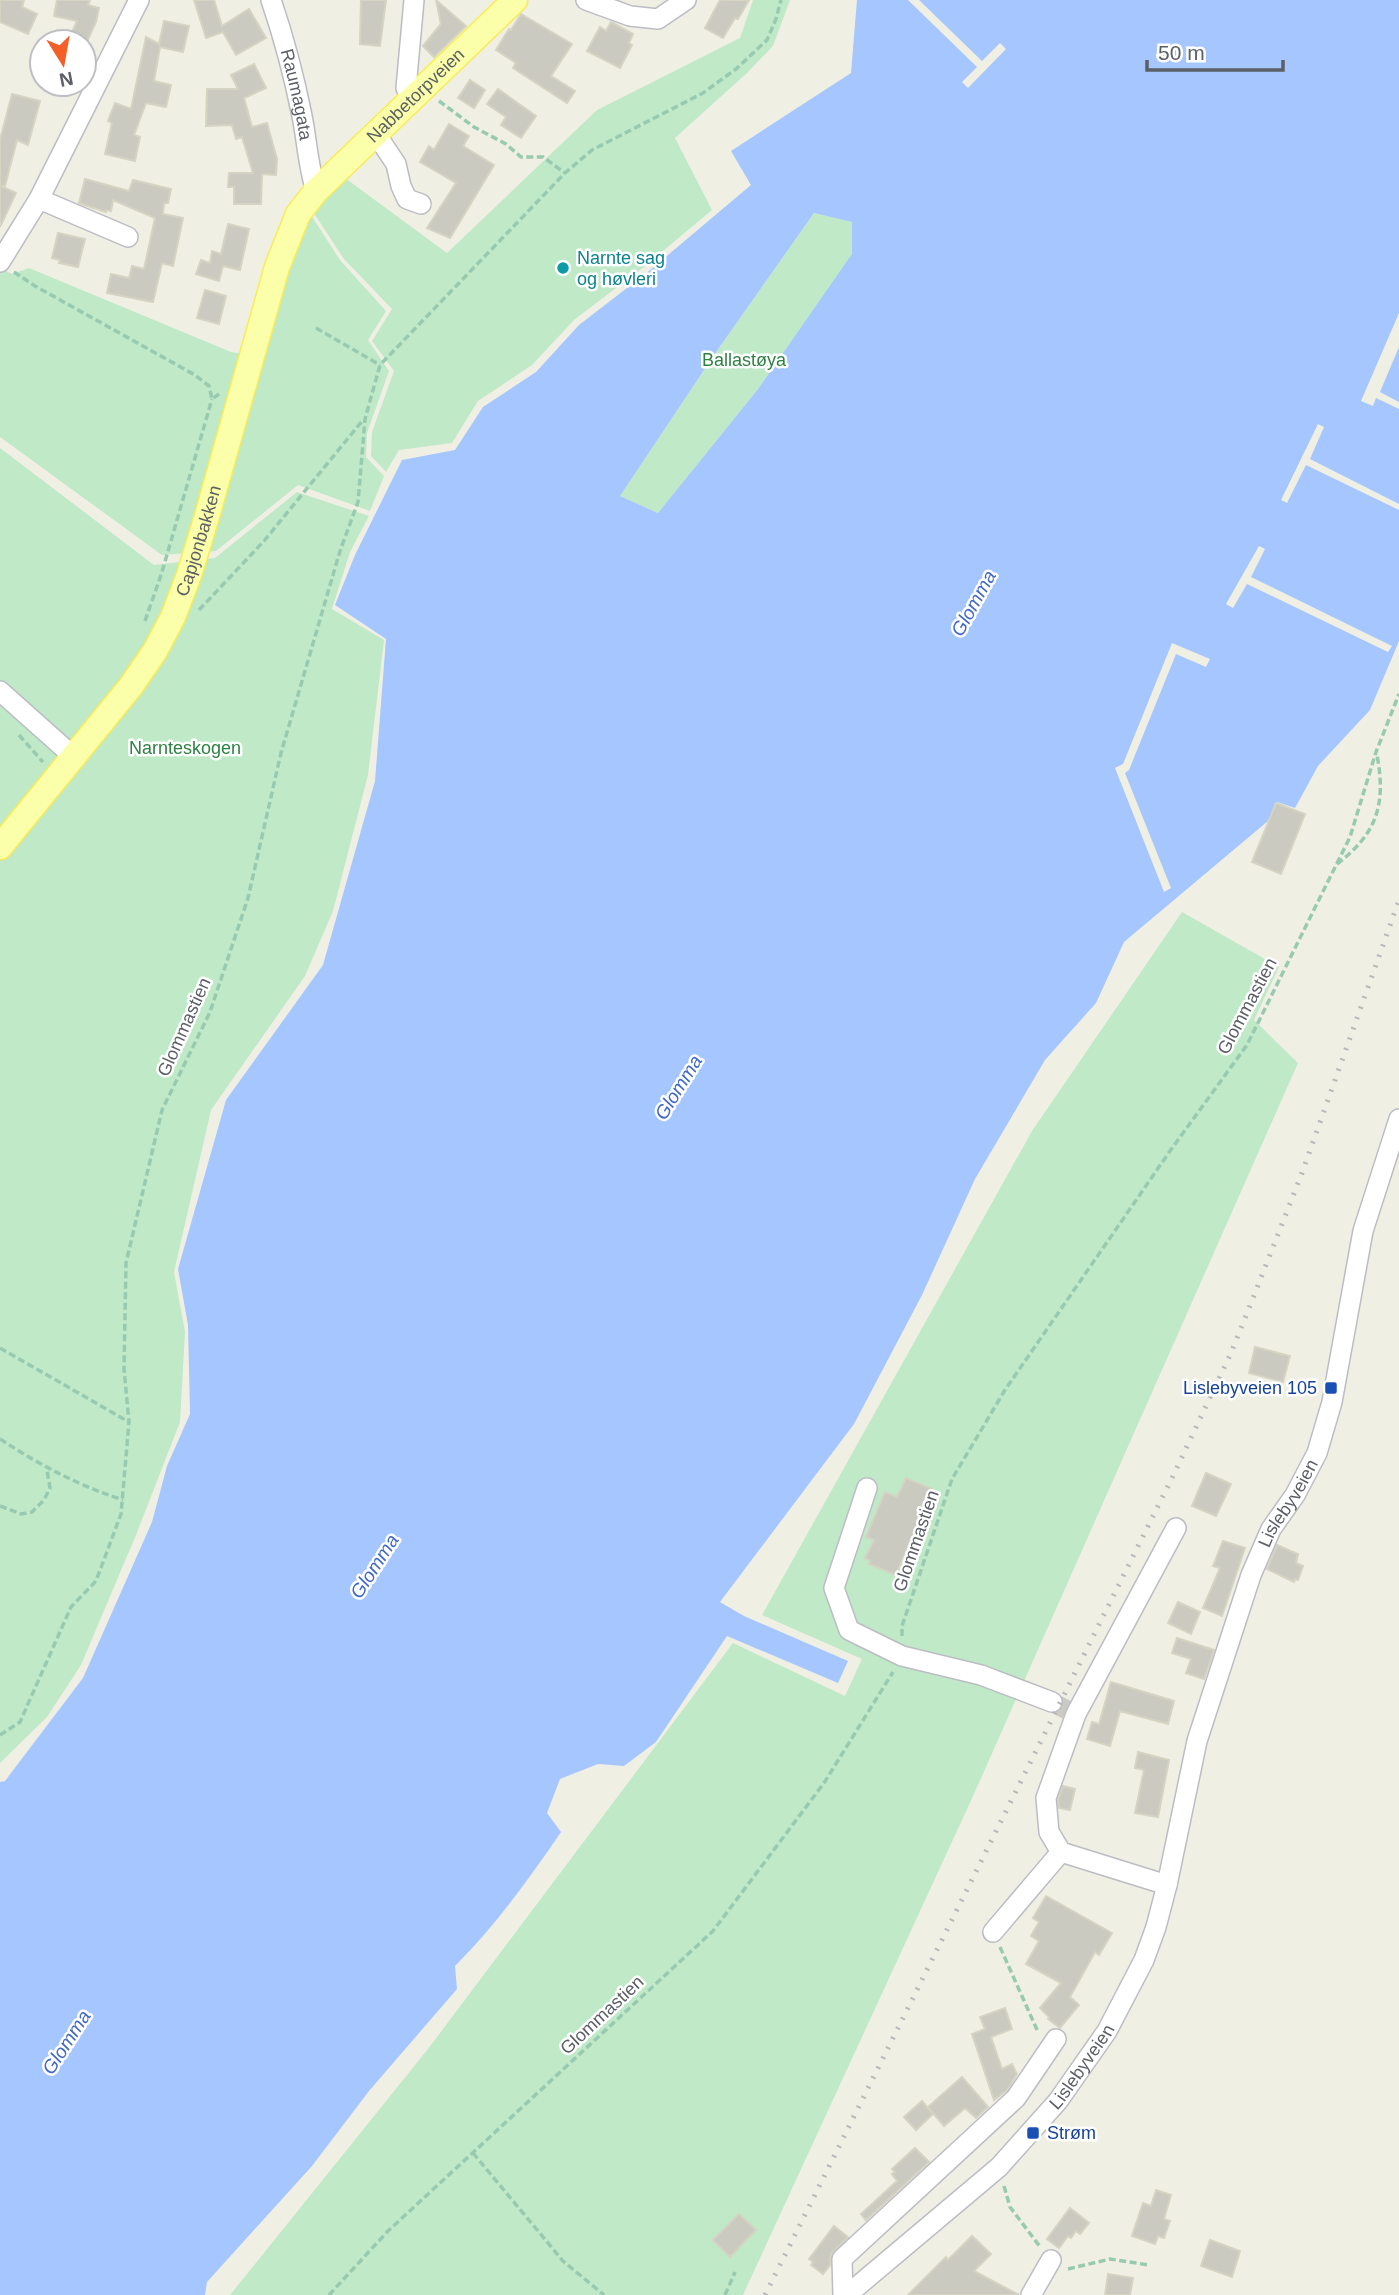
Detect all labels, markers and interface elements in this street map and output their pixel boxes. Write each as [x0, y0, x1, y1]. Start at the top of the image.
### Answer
north arrow [28, 28, 98, 98]
scale bar [1147, 28, 1284, 72]
text: 50 m [1158, 41, 1205, 64]
street label: Nabbetorpveien [363, 44, 468, 147]
street label: Raumagata [277, 47, 316, 143]
text: N [57, 68, 75, 91]
place label: Narnte sag og høvleri [577, 248, 665, 289]
marker: Narnte sag og høvleri [555, 260, 571, 276]
park label: Ballastøya [702, 350, 787, 370]
street label: Capjonbakken [172, 483, 225, 599]
water label: Glomma [947, 567, 1000, 640]
park label: Narnteskogen [129, 738, 241, 758]
street label: Glommastien [1213, 954, 1281, 1058]
street label: Glommastien [153, 975, 215, 1079]
water label: Glomma [650, 1051, 706, 1123]
place label: Lislebyveien 105 [1183, 1378, 1317, 1398]
marker: Lislebyveien 105 [1323, 1380, 1339, 1396]
street label: Lislebyveien [1254, 1456, 1322, 1550]
street label: Glommastien [889, 1488, 943, 1594]
water label: Glomma [346, 1530, 403, 1602]
street label: Glommastien [556, 1972, 648, 2058]
water label: Glomma [38, 2006, 95, 2078]
street label: Lislebyveien [1045, 2021, 1119, 2113]
place label: Strøm [1047, 2123, 1096, 2143]
marker: Strøm [1025, 2125, 1041, 2141]

